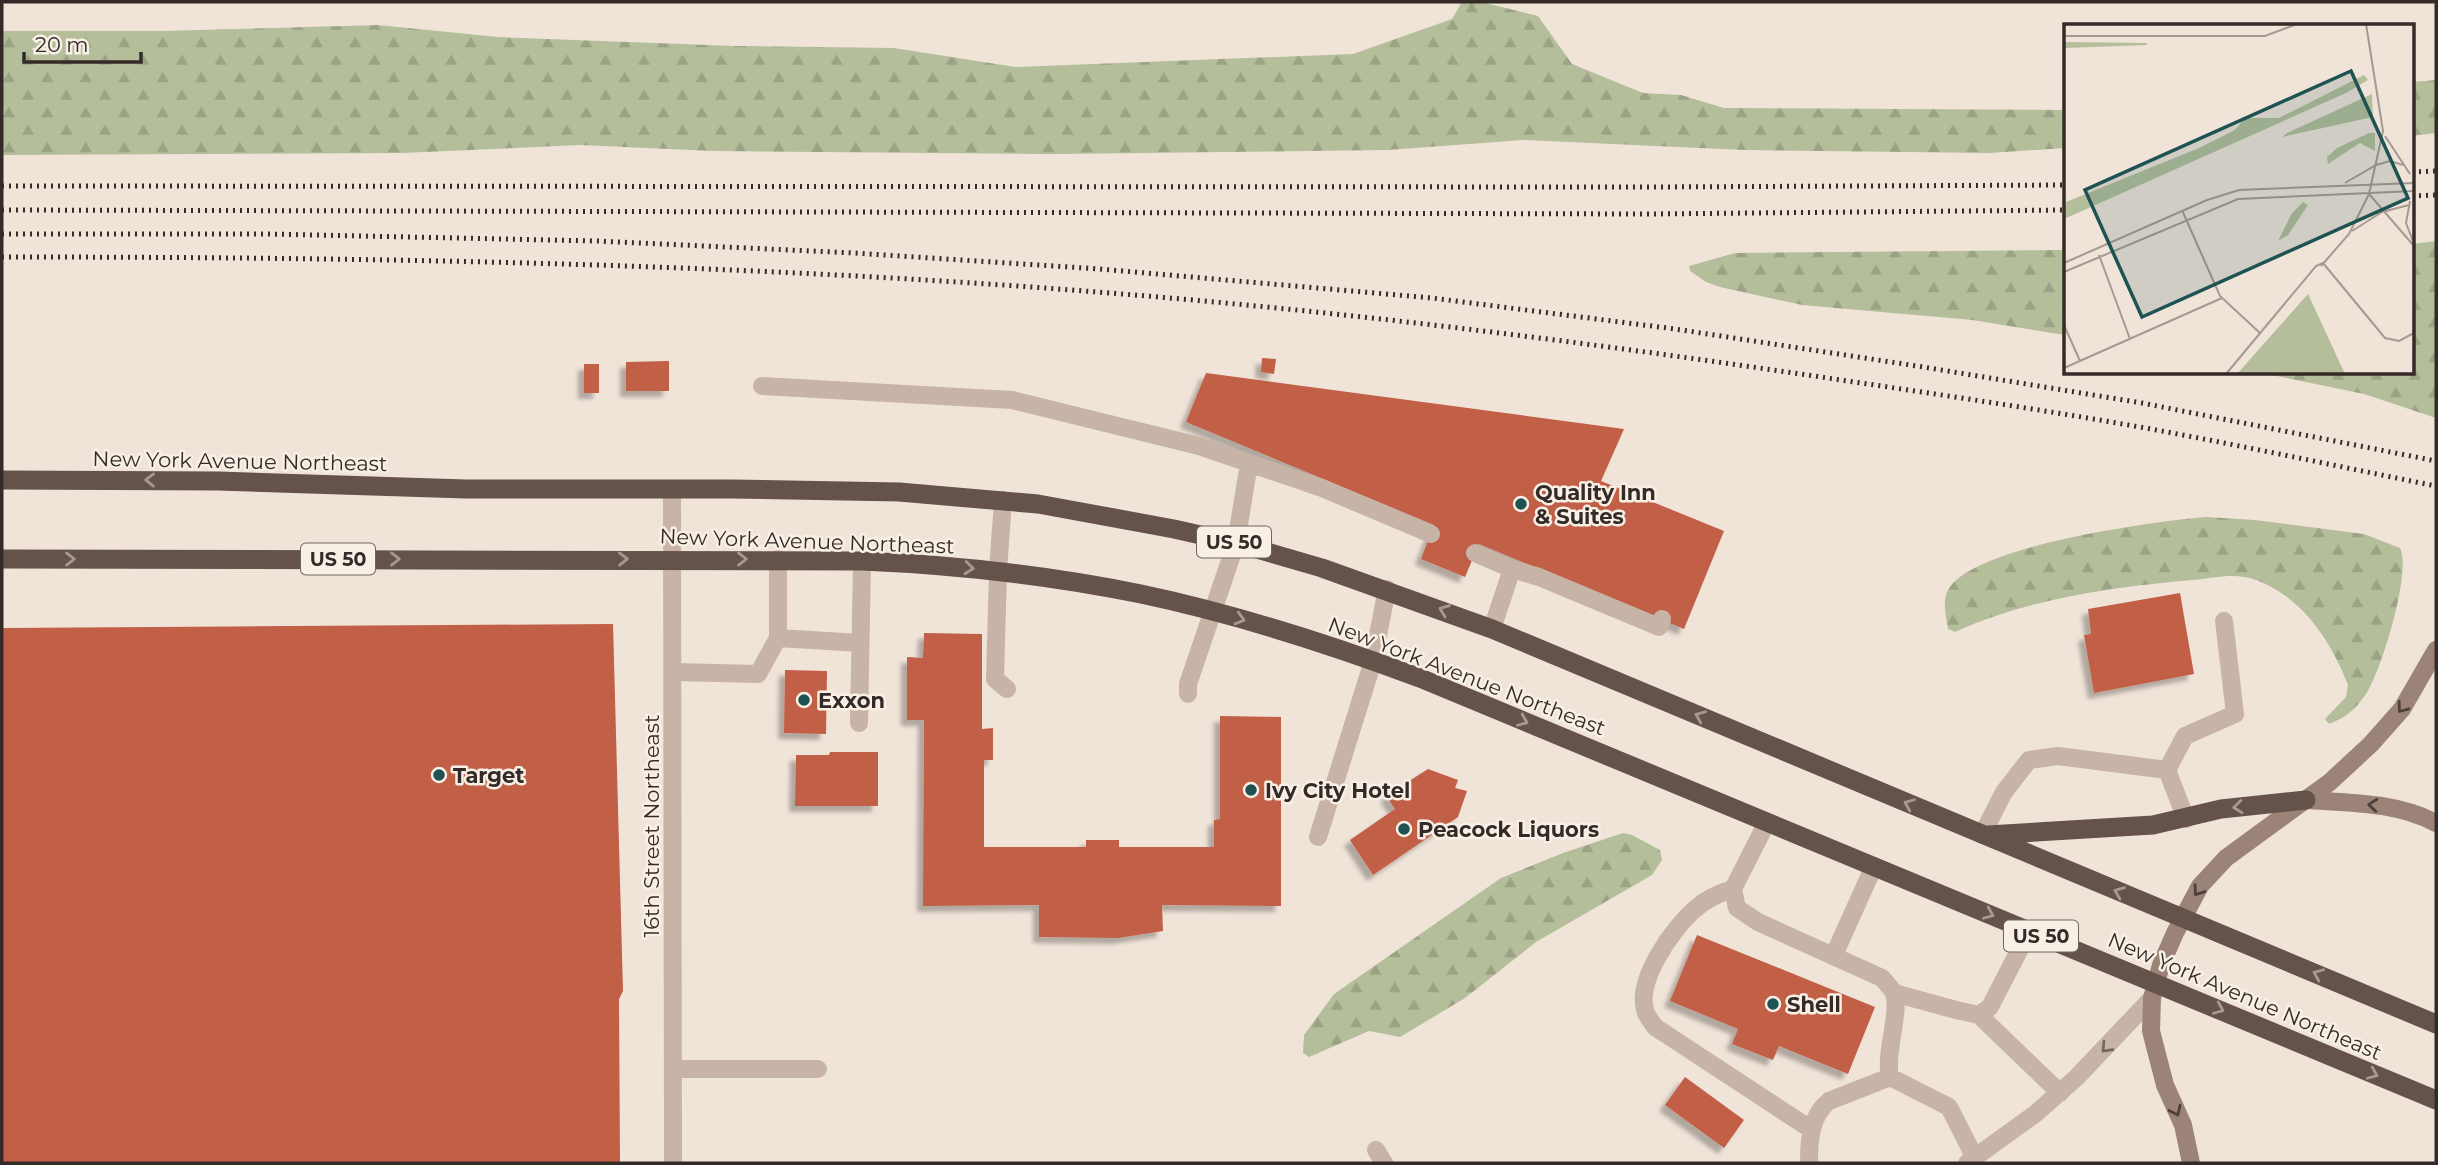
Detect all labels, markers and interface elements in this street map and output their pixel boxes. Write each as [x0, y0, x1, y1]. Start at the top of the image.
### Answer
scale bar [24, 21, 142, 65]
inset map [2064, 24, 2414, 374]
text: 20 m [35, 32, 89, 57]
street label: New York Avenue Northeast [92, 446, 388, 476]
one-way arrow [144, 472, 155, 488]
place label: Quality Inn & Suites [1535, 480, 1656, 529]
marker: Quality Inn & Suites [1513, 496, 1529, 512]
street label: New York Avenue Northeast [659, 523, 955, 559]
road number: US 50 [1197, 526, 1271, 558]
road number: US 50 [301, 544, 375, 574]
one-way arrow [65, 551, 76, 567]
one-way arrow [391, 551, 401, 567]
one-way arrow [618, 551, 629, 567]
one-way arrow [737, 551, 747, 567]
one-way arrow [964, 560, 975, 575]
one-way arrow [1439, 604, 1451, 618]
one-way arrow [1234, 611, 1246, 626]
street label: New York Avenue Northeast [1325, 611, 1609, 741]
place label: Exxon [818, 688, 885, 713]
marker: Exxon [796, 692, 812, 708]
one-way arrow [2397, 700, 2410, 713]
one-way arrow [1694, 710, 1707, 724]
one-way arrow [1517, 712, 1529, 726]
street label: 16th Street Northeast [639, 715, 664, 937]
place label: Target [453, 763, 524, 788]
marker: Target [431, 767, 447, 783]
place label: Ivy City Hotel [1265, 778, 1410, 803]
marker: Ivy City Hotel [1243, 782, 1259, 798]
one-way arrow [2367, 798, 2378, 813]
one-way arrow [1904, 799, 1916, 813]
one-way arrow [2232, 799, 2243, 814]
place label: Peacock Liquors [1418, 817, 1599, 842]
marker: Peacock Liquors [1396, 821, 1412, 837]
one-way arrow [2194, 883, 2206, 896]
one-way arrow [2114, 886, 2126, 900]
one-way arrow [1981, 906, 1994, 920]
road number: US 50 [2004, 920, 2078, 952]
street label: New York Avenue Northeast [2104, 927, 2386, 1065]
one-way arrow [2312, 969, 2324, 983]
place label: Shell [1787, 992, 1841, 1017]
marker: Shell [1765, 996, 1781, 1012]
one-way arrow [2211, 1001, 2224, 1015]
one-way arrow [2102, 1040, 2114, 1053]
one-way arrow [2367, 1065, 2379, 1079]
one-way arrow [2168, 1103, 2182, 1116]

